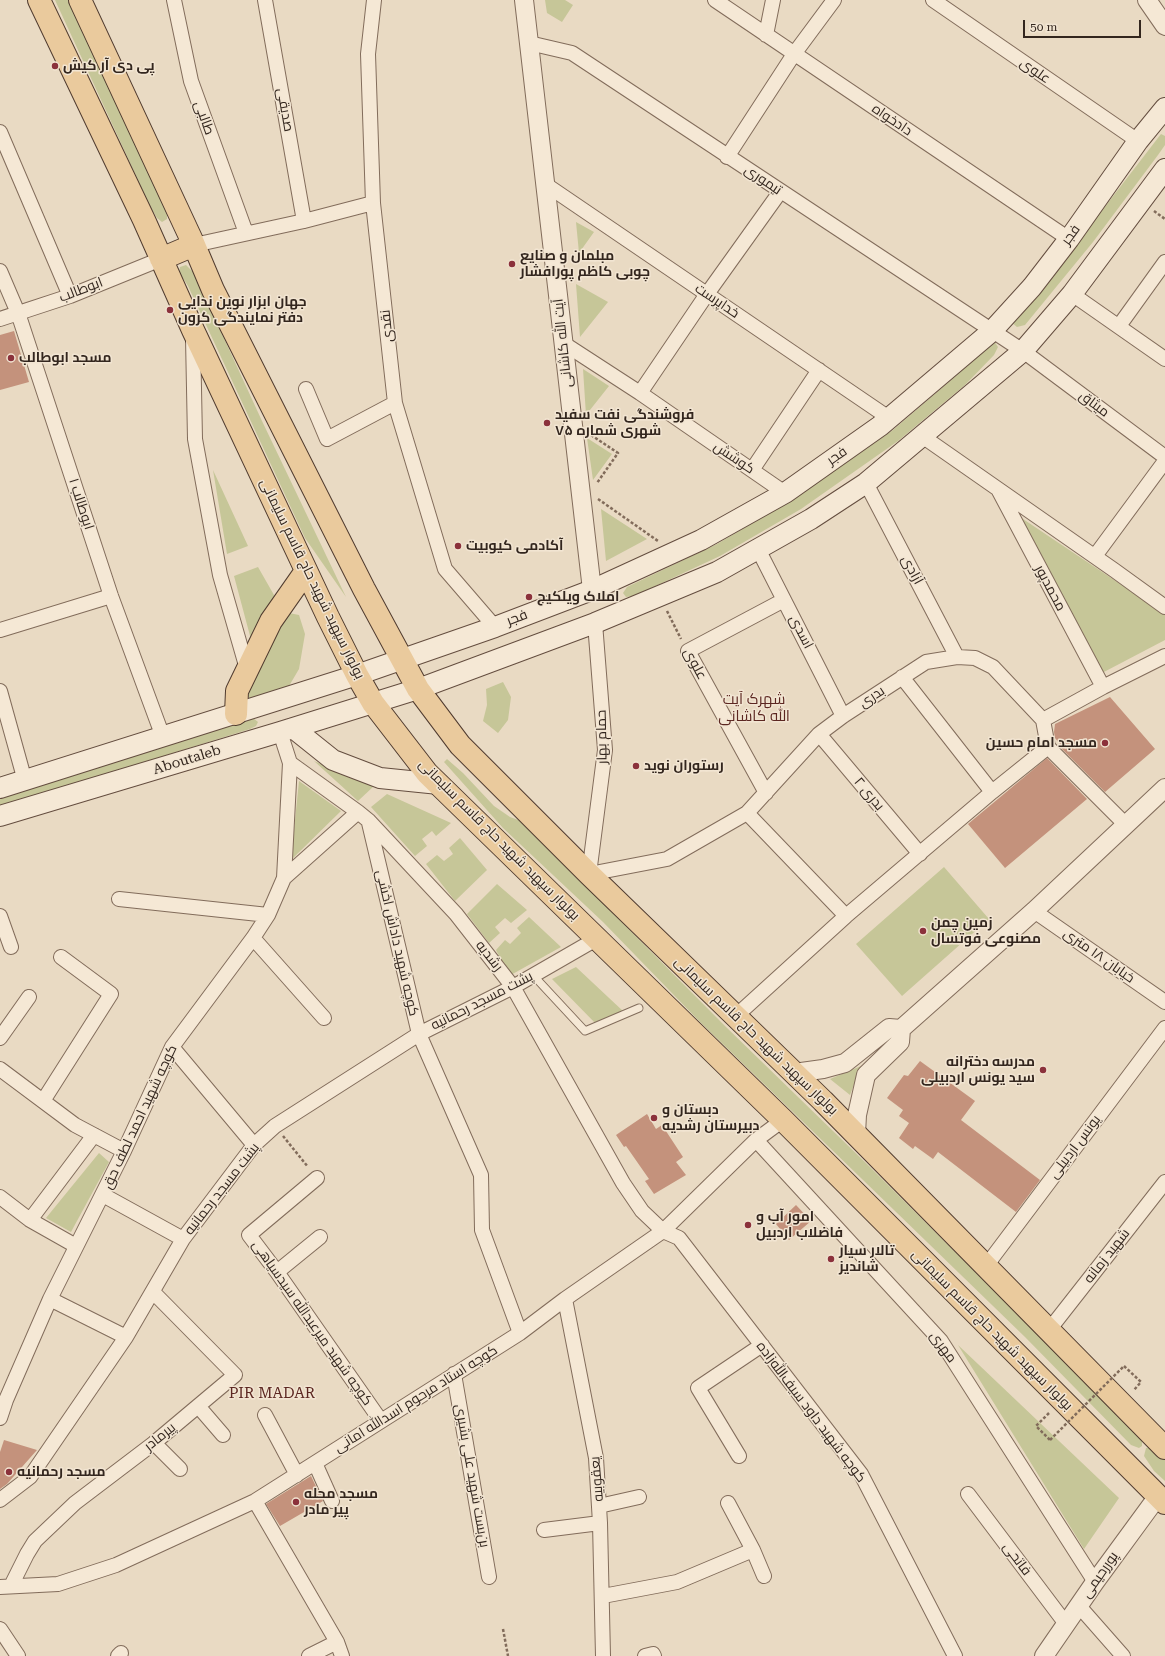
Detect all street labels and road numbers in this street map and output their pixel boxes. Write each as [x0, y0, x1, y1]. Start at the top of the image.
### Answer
street label: علوی [1017, 55, 1053, 87]
street label: صدیقی [273, 87, 297, 133]
street label: طالبی [190, 99, 218, 137]
street label: دادخواه [869, 100, 915, 140]
street label: تیموری [741, 161, 785, 199]
street label: فجر [1058, 222, 1084, 248]
street label: ابوطالب [57, 274, 105, 306]
street label: خداپرست [692, 280, 742, 322]
street label: آیت الله کاشانی [550, 298, 576, 388]
street label: نقدی [377, 309, 397, 343]
street label: میثاق [1076, 387, 1112, 421]
street label: کوشش [710, 438, 758, 478]
street label: فجر [824, 443, 850, 469]
street label: ابوطالب ۱ [65, 476, 97, 532]
street label: بولوار سپهبد شهید حاج قاسم سلیمانی [256, 476, 368, 682]
street label: آزادی [897, 553, 927, 587]
street label: محمدپور [1031, 562, 1069, 614]
street label: فجر [504, 606, 530, 630]
street label: اسدی [785, 612, 817, 652]
street label: علوی [680, 645, 710, 683]
street label: بدری [856, 682, 888, 712]
street label: حمام بهار [593, 710, 611, 764]
street label: Aboutaleb [151, 742, 223, 778]
street label: بولوار سپهبد شهید حاج قاسم سلیمانی [415, 756, 583, 924]
street label: بدری ۲ [850, 774, 888, 814]
street label: کوچه شهید داداش اخشی [372, 868, 422, 1018]
street label: خیابان ۱۸ متری [1060, 925, 1138, 987]
street label: رشدیه [472, 937, 506, 975]
street label: بولوار سپهبد شهید حاج قاسم سلیمانی [671, 953, 841, 1119]
street label: پشت مسجد رحمانیه [428, 968, 536, 1034]
street label: کوچه شهید احمد لطف حق [99, 1042, 181, 1192]
street label: یونس اردبیلی [1046, 1112, 1104, 1182]
street label: پشت مسجد رحمانیه [181, 1140, 263, 1238]
street label: شهید زمانه [1080, 1225, 1134, 1287]
street label: کوچه شهید میرعبدالله سیدسیاهی [248, 1237, 376, 1409]
street label: بولوار سپهبد شهید حاج قاسم سلیمانی [908, 1246, 1076, 1414]
street label: مهری [926, 1328, 960, 1366]
street label: کوچه شهید داود سیف‌الله‌زاده [753, 1338, 869, 1486]
street label: کوچه استاد مرحوم اسدالله امانی [331, 1342, 501, 1456]
street label: بن‌بست شهید علی بشیری [451, 1403, 493, 1549]
street label: پیرمادر [141, 1419, 179, 1455]
street label: یعقوبیه [587, 1456, 607, 1502]
street label: فاتحی [999, 1539, 1035, 1579]
street label: پوررحیمی [1078, 1549, 1122, 1601]

